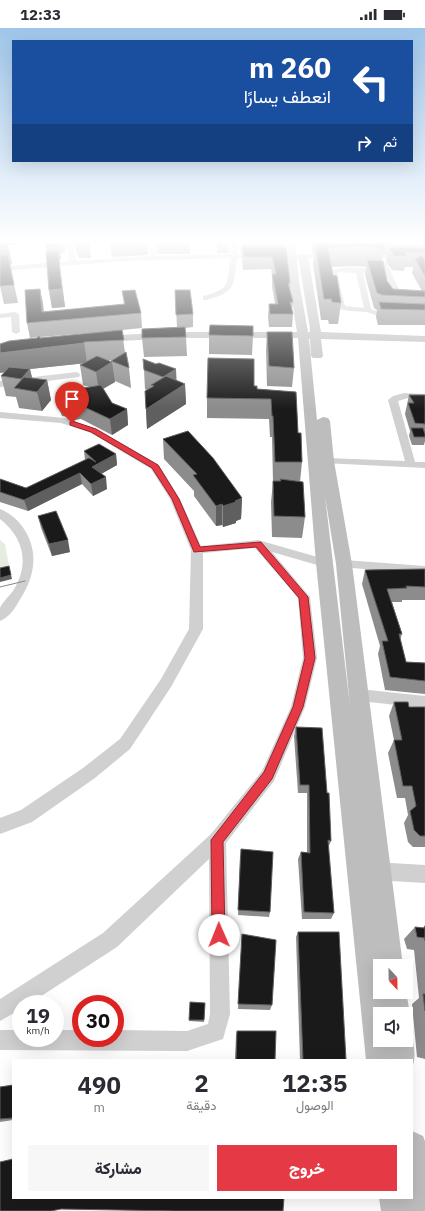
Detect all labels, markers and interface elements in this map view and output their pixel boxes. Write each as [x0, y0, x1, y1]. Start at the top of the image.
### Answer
text: 12:33 [20, 5, 61, 24]
text: 260 m [249, 49, 331, 86]
icon: left [345, 56, 397, 108]
text: انعطف يسارًا [244, 85, 331, 108]
icon: right [353, 132, 375, 154]
text: ثم [383, 132, 397, 151]
pin [55, 382, 89, 423]
icon: arrive [61, 388, 83, 410]
position arrow [198, 914, 240, 956]
north arrow [373, 959, 413, 999]
map controls [373, 959, 413, 1047]
speed limit sign: 30 [72, 995, 124, 1047]
text: 19 [26, 1002, 50, 1029]
button: sound [373, 1007, 413, 1047]
text: km/h [26, 1024, 50, 1037]
text: 2 [194, 1067, 209, 1099]
text: 12:35 [282, 1067, 347, 1099]
text: 490 [78, 1069, 121, 1101]
text: دقيقة [186, 1097, 216, 1114]
text: الوصول [296, 1097, 333, 1114]
text: m [94, 1099, 105, 1116]
button: مشاركة [28, 1145, 209, 1191]
button: خروج [217, 1145, 397, 1191]

